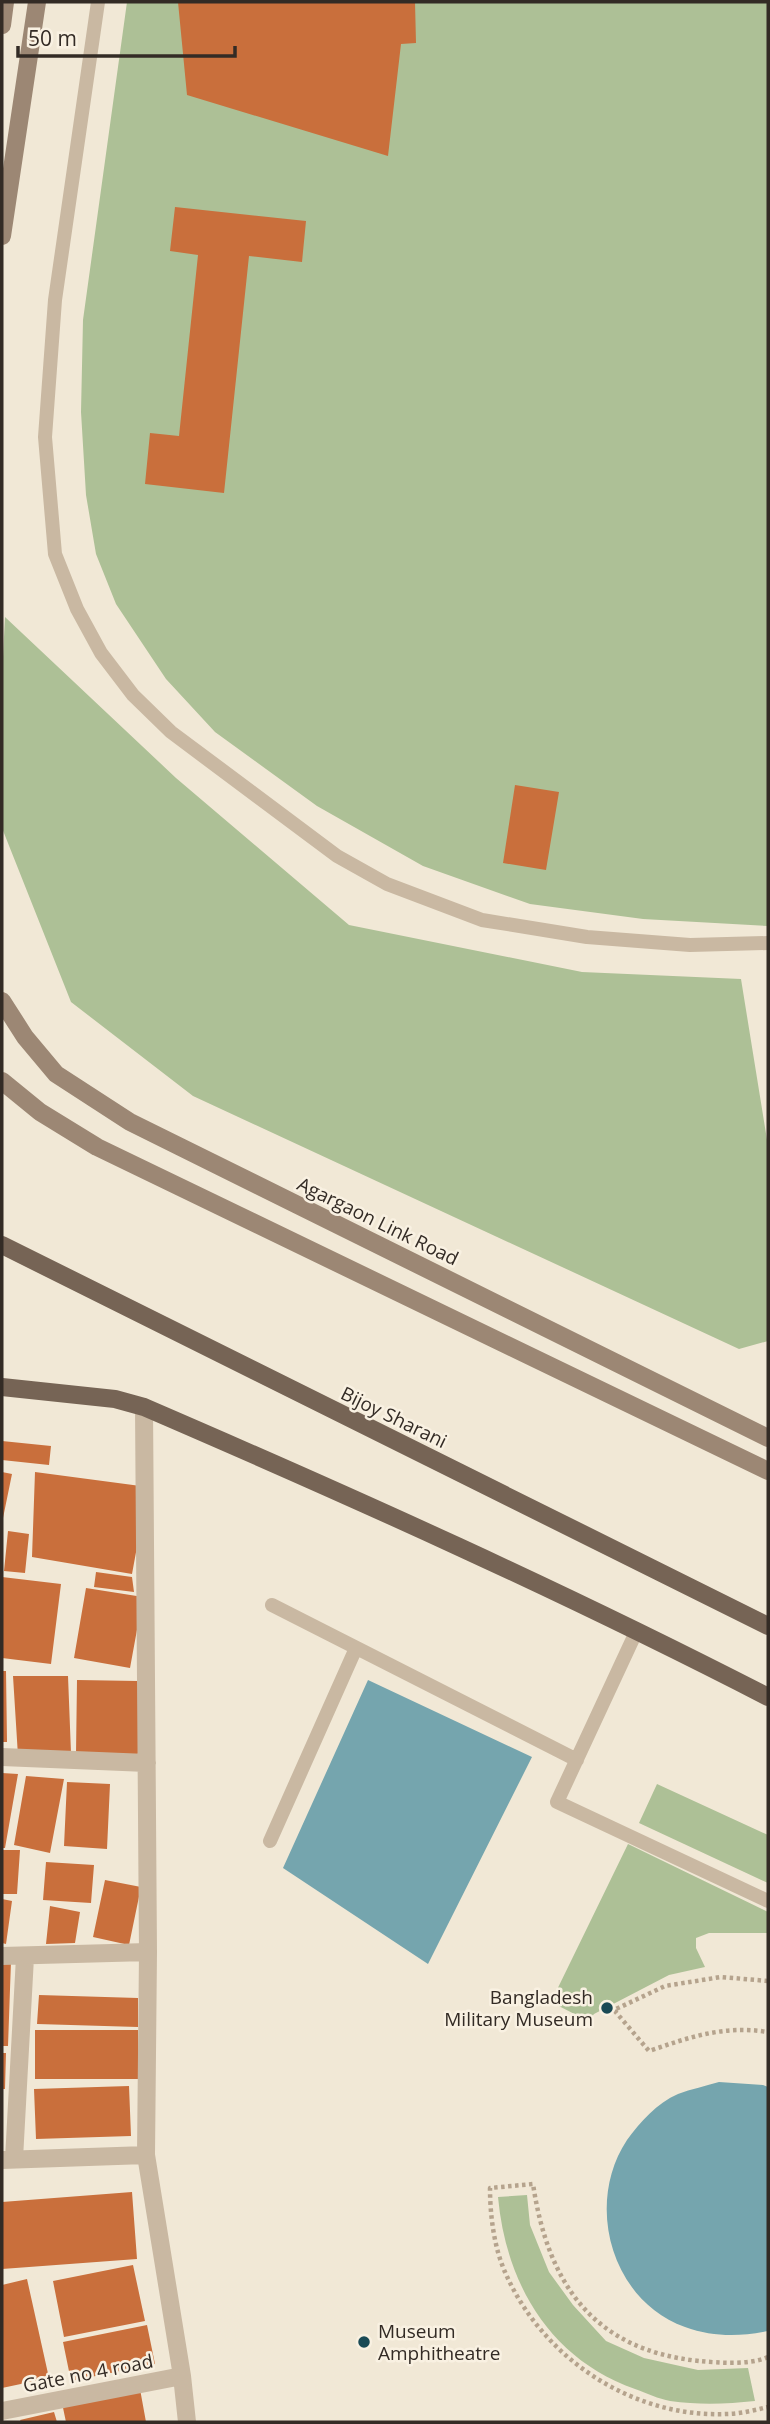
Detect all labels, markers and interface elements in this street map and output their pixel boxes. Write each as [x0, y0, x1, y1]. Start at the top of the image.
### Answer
scale bar [18, 14, 234, 58]
text: 50 m [28, 24, 77, 52]
street label: Agargaon Link Road [293, 1171, 463, 1271]
street label: Bijoy Sharani [337, 1380, 451, 1454]
place label: Bangladesh Military Museum [444, 1984, 593, 2032]
marker: Bangladesh Military Museum [599, 2000, 615, 2016]
place label: Museum Amphitheatre [378, 2318, 501, 2366]
marker: Museum Amphitheatre [356, 2334, 372, 2350]
street label: Gate no 4 road [21, 2348, 155, 2398]

